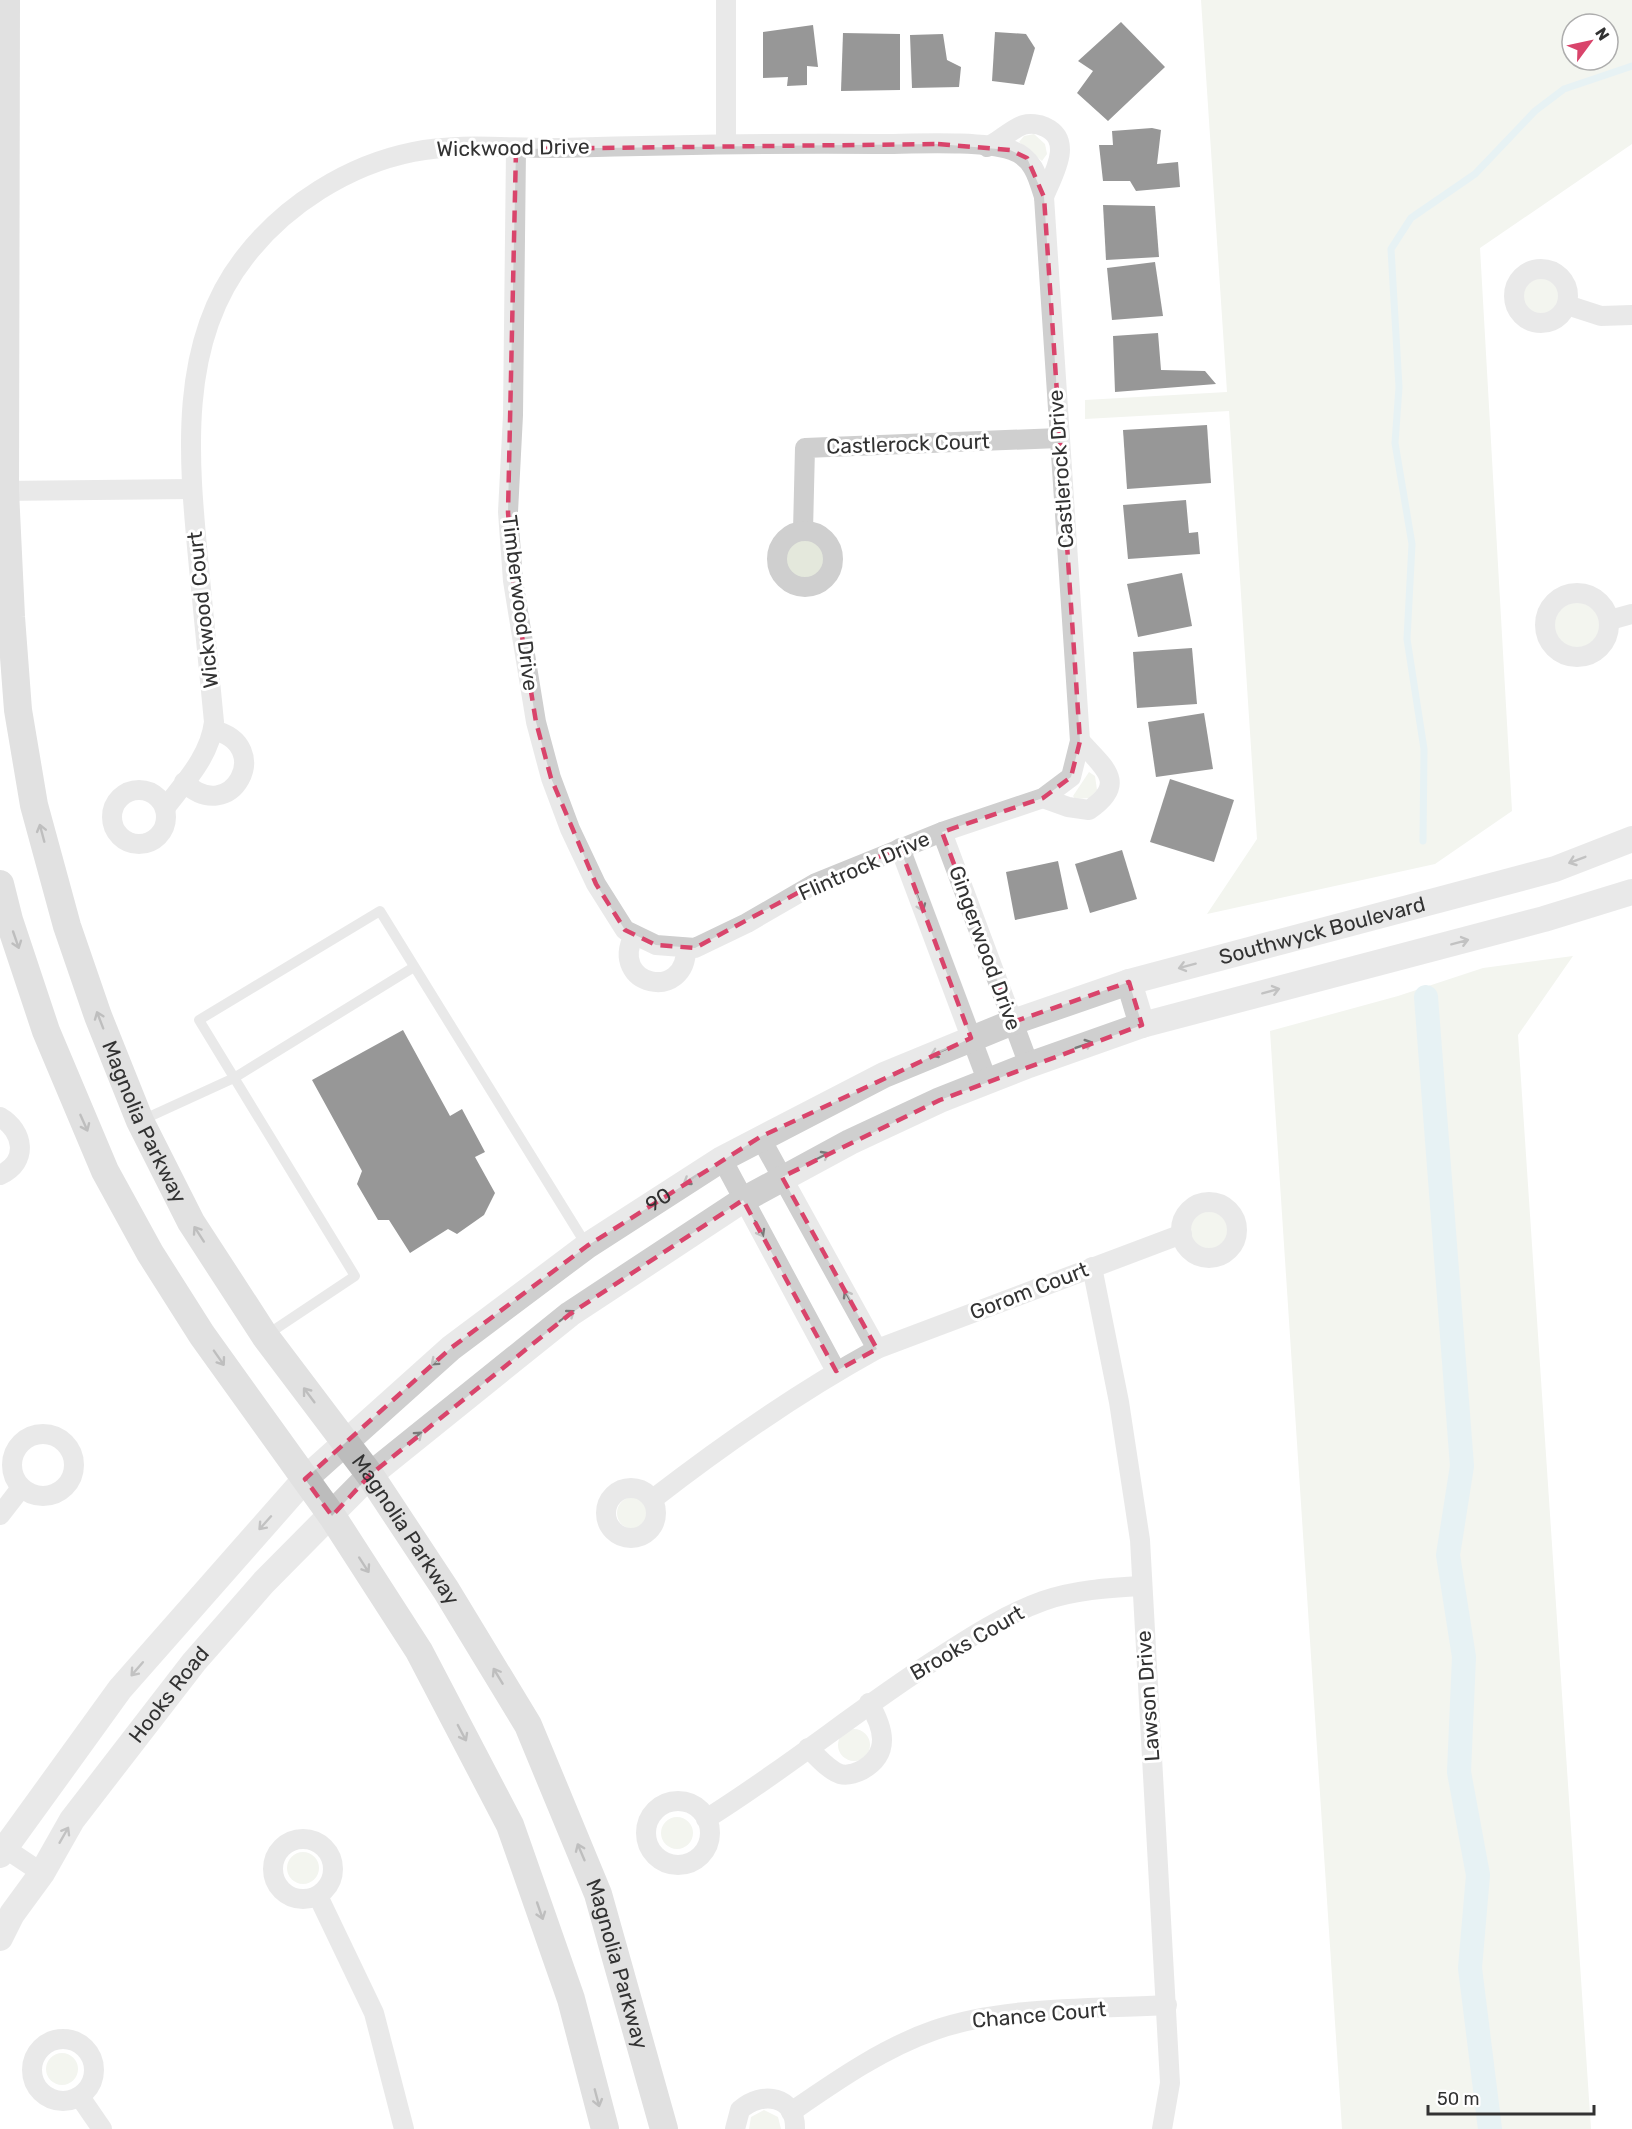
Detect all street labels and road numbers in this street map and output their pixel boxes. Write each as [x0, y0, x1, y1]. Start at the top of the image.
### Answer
street label: Wickwood Drive [436, 134, 590, 161]
street label: Castlerock Drive [1042, 389, 1079, 549]
street label: Castlerock Court [826, 428, 990, 459]
street label: Timberwood Drive [497, 514, 544, 692]
street label: Wickwood Court [182, 530, 223, 690]
street label: Flintrock Drive [794, 825, 933, 906]
street label: Gingerwood Drive [944, 862, 1027, 1033]
street label: Southwyck Boulevard [1216, 891, 1428, 970]
street label: Magnolia Parkway [97, 1037, 193, 1208]
street label: 90 [641, 1182, 676, 1217]
street label: Gorom Court [966, 1256, 1092, 1325]
street label: Magnolia Parkway [347, 1449, 465, 1610]
street label: Brooks Court [905, 1600, 1028, 1685]
street label: Lawson Drive [1130, 1630, 1165, 1762]
street label: Hooks Road [123, 1641, 214, 1748]
street label: Magnolia Parkway [581, 1875, 654, 2052]
street label: Chance Court [971, 1996, 1107, 2033]

